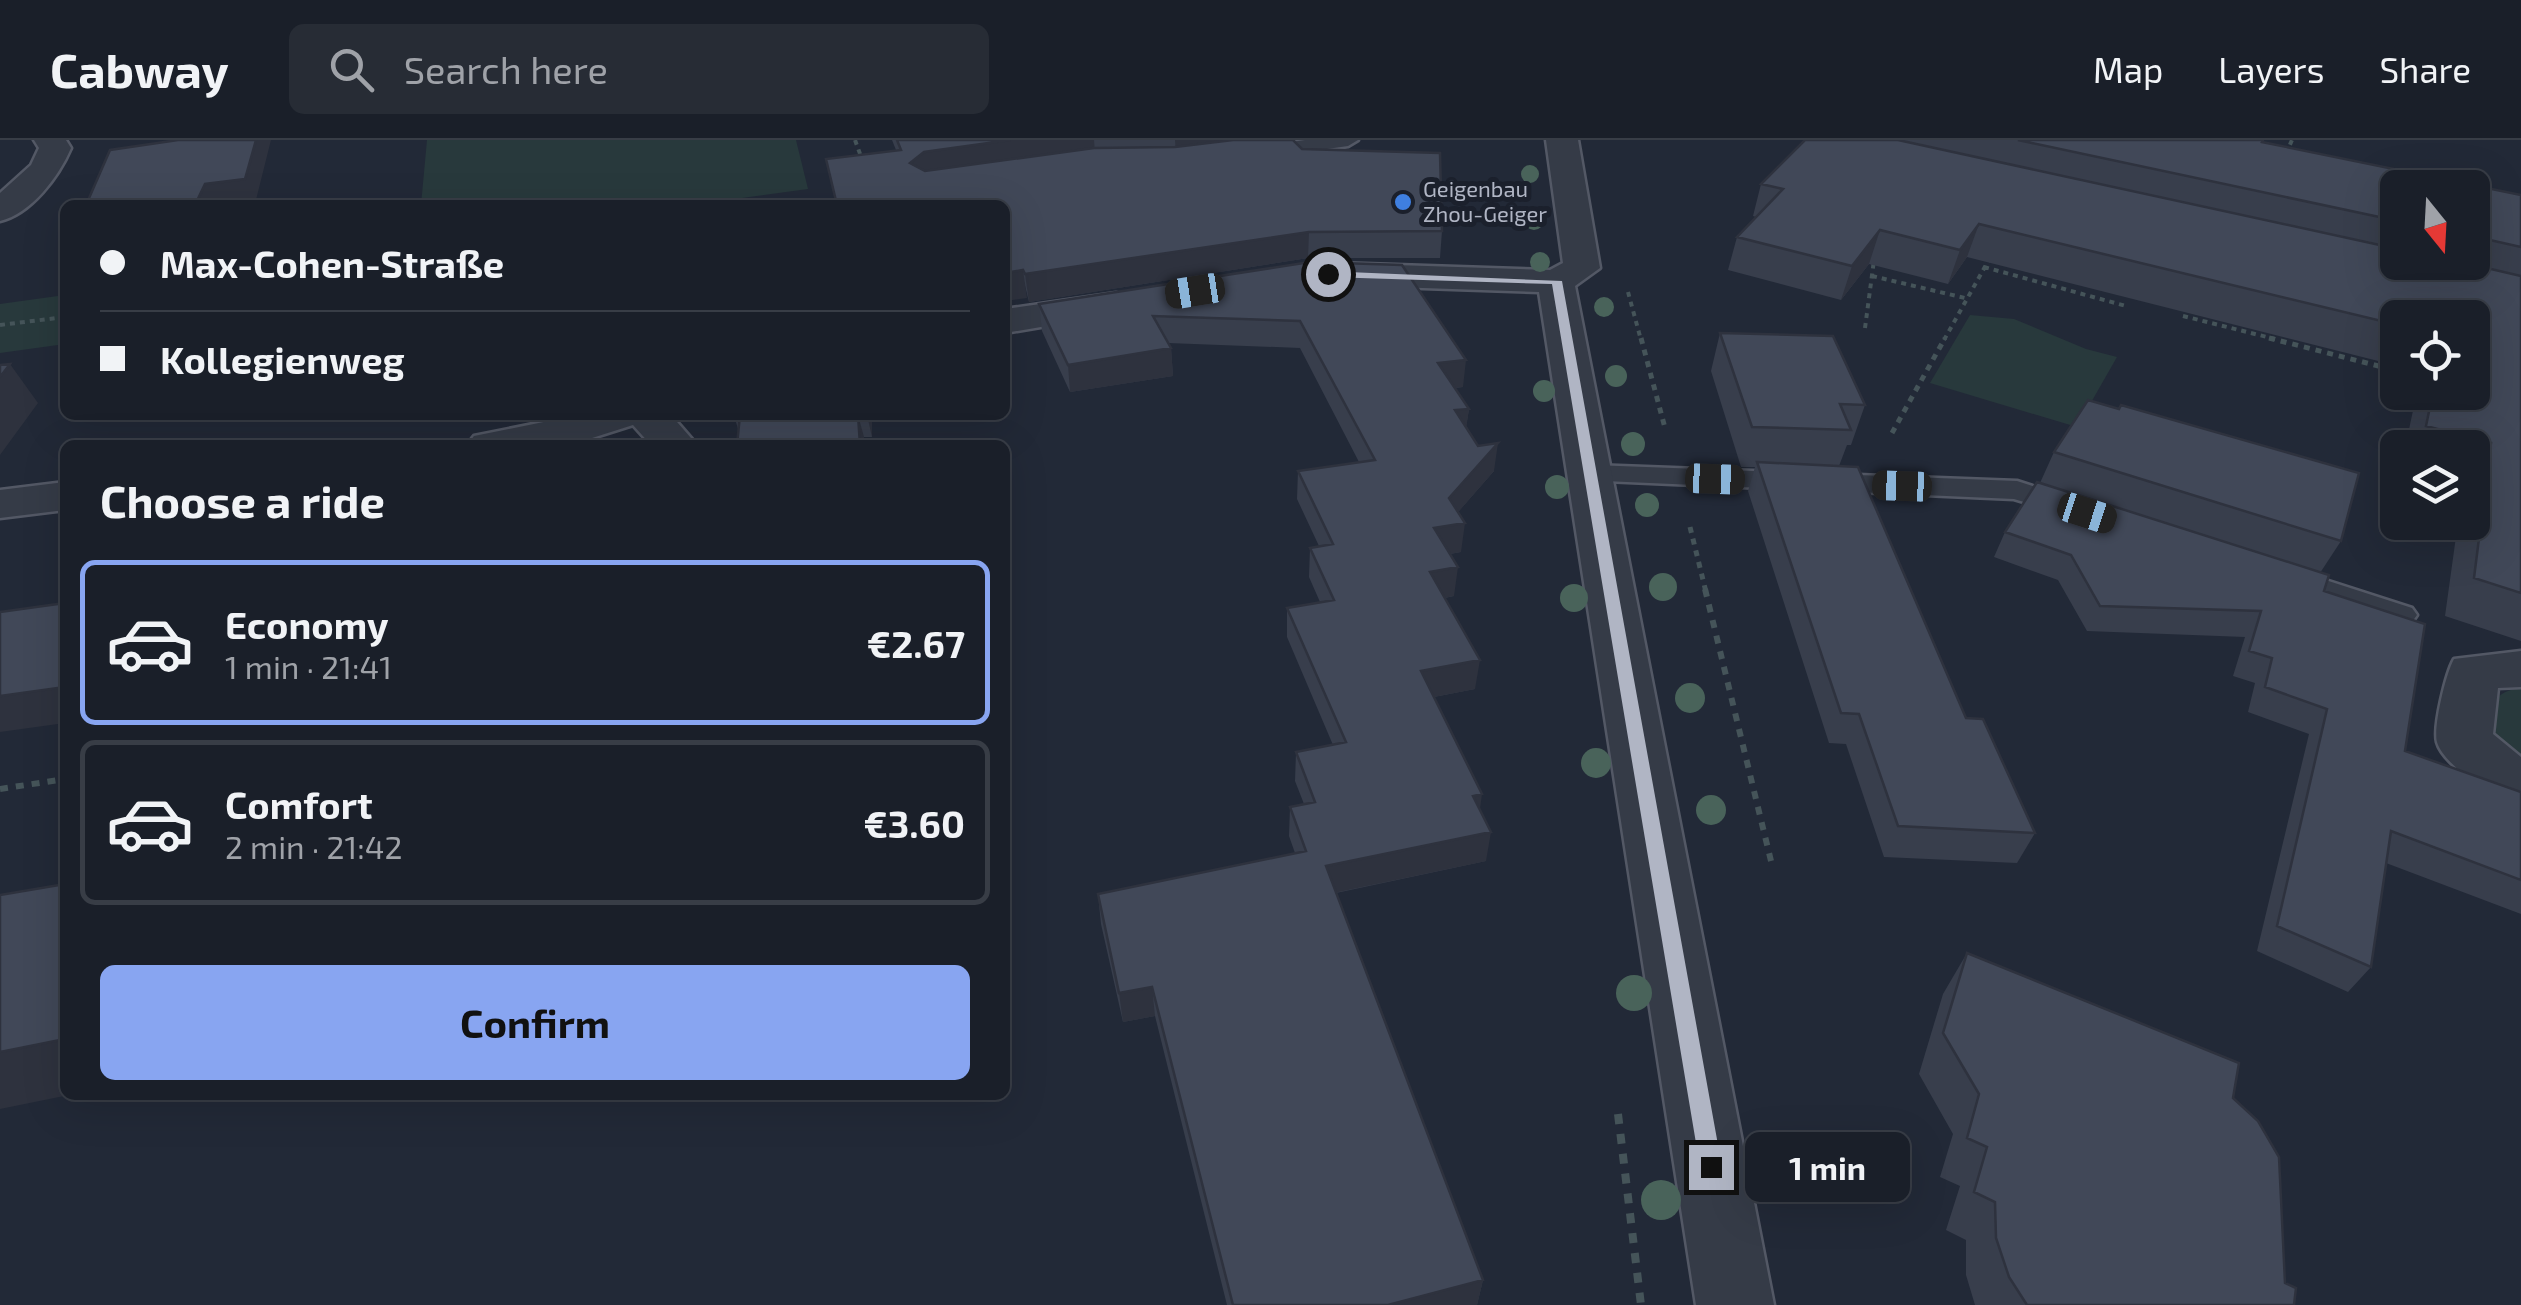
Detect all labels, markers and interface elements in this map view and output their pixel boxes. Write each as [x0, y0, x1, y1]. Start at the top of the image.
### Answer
search box [289, 24, 989, 114]
text: Cabway [50, 40, 229, 98]
icon: search [324, 42, 379, 97]
text: Search here [404, 46, 608, 92]
text: Map [2093, 48, 2163, 90]
text: Layers [2218, 48, 2324, 90]
text: Share [2379, 48, 2471, 90]
north arrow [2380, 170, 2490, 280]
map controls [2380, 170, 2490, 540]
place label: Geigenbau Zhou-Geiger [1423, 175, 1547, 226]
marker: Geigenbau Zhou-Geiger [1392, 191, 1414, 213]
text: Max-Cohen-Straße [160, 240, 504, 286]
route start [1306, 252, 1351, 297]
car [1163, 271, 1227, 311]
button: locate [2380, 300, 2490, 410]
text: Kollegienweg [160, 336, 405, 382]
button: layers [2380, 430, 2490, 540]
car [1684, 463, 1746, 495]
car [1871, 470, 1933, 502]
text: Choose a ride [100, 473, 385, 527]
car [2054, 489, 2120, 537]
icon: car [105, 598, 195, 688]
text: Economy [225, 601, 389, 647]
text: €2.67 [867, 620, 965, 666]
text: 1 min · 21:41 [225, 647, 392, 685]
icon: car [105, 778, 195, 868]
text: Comfort [225, 781, 373, 827]
text: €3.60 [863, 800, 965, 846]
text: 2 min · 21:42 [225, 827, 402, 865]
button: Confirm [100, 965, 970, 1080]
callout: 1 min [1746, 1132, 1911, 1202]
route end [1689, 1145, 1734, 1190]
text: 1 min [1789, 1148, 1866, 1186]

